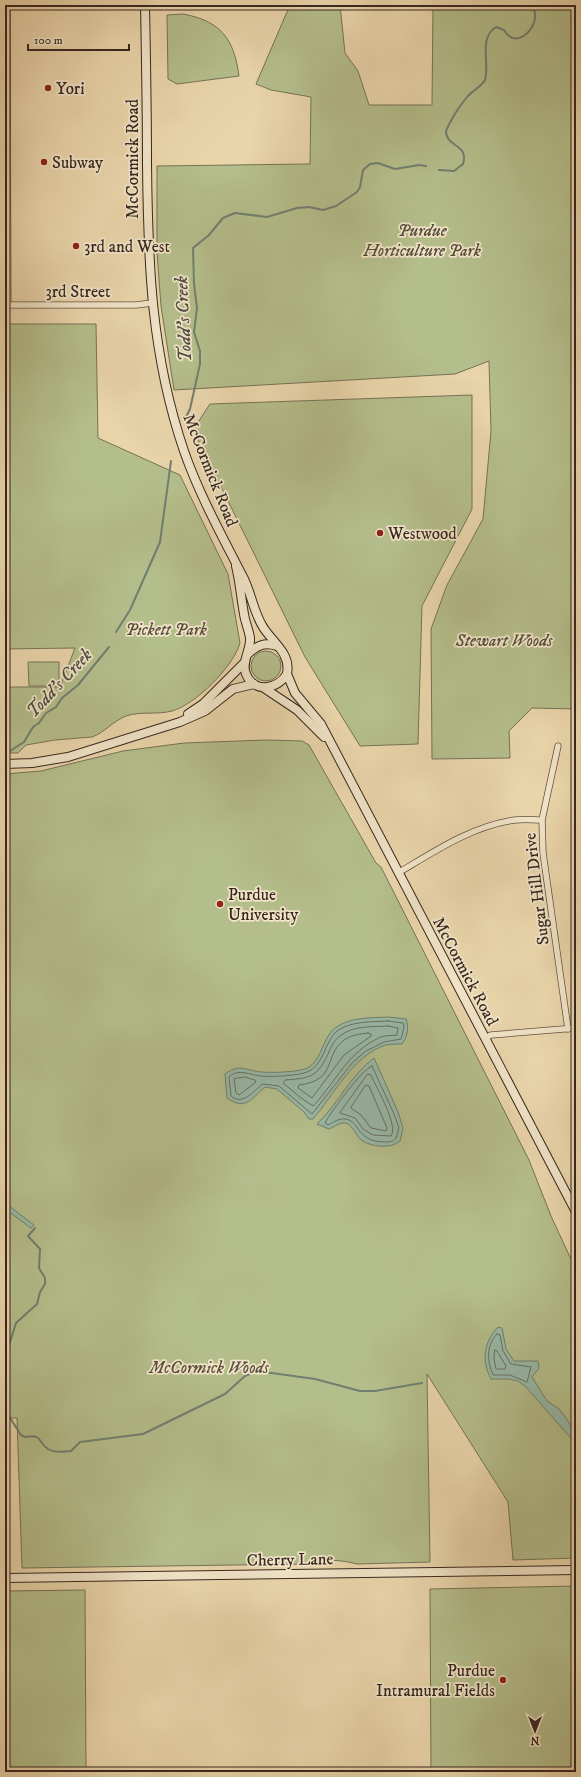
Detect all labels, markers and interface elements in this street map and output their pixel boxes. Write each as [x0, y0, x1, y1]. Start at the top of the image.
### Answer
scale bar [28, 26, 129, 52]
text: 100 m [34, 33, 63, 48]
place label: Yori [56, 78, 85, 100]
marker: Yori [43, 83, 53, 93]
street label: McCormick Road [122, 98, 144, 219]
place label: Subway [52, 152, 104, 174]
marker: Subway [39, 157, 49, 167]
park label: Purdue Horticulture Park [362, 220, 482, 262]
place label: 3rd and West [84, 236, 170, 258]
marker: 3rd and West [71, 241, 81, 251]
water label: Todd's Creek [171, 275, 197, 363]
street label: 3rd Street [46, 281, 111, 303]
street label: McCormick Road [177, 411, 243, 531]
place label: Westwood [387, 523, 457, 545]
marker: Westwood [375, 528, 385, 538]
park label: Pickett Park [125, 619, 208, 641]
park label: Stewart Woods [455, 630, 553, 652]
water label: Todd's Creek [22, 644, 97, 723]
street label: Sugar Hill Drive [519, 831, 555, 946]
place label: Purdue University [228, 884, 299, 926]
marker: Purdue University [215, 899, 225, 909]
street label: McCormick Road [427, 913, 503, 1030]
park label: McCormick Woods [148, 1357, 270, 1379]
street label: Cherry Lane [246, 1548, 334, 1572]
place label: Purdue Intramural Fields [376, 1660, 495, 1702]
marker: Purdue Intramural Fields [498, 1675, 508, 1685]
north arrow [515, 1711, 555, 1751]
text: N [530, 1733, 540, 1747]

